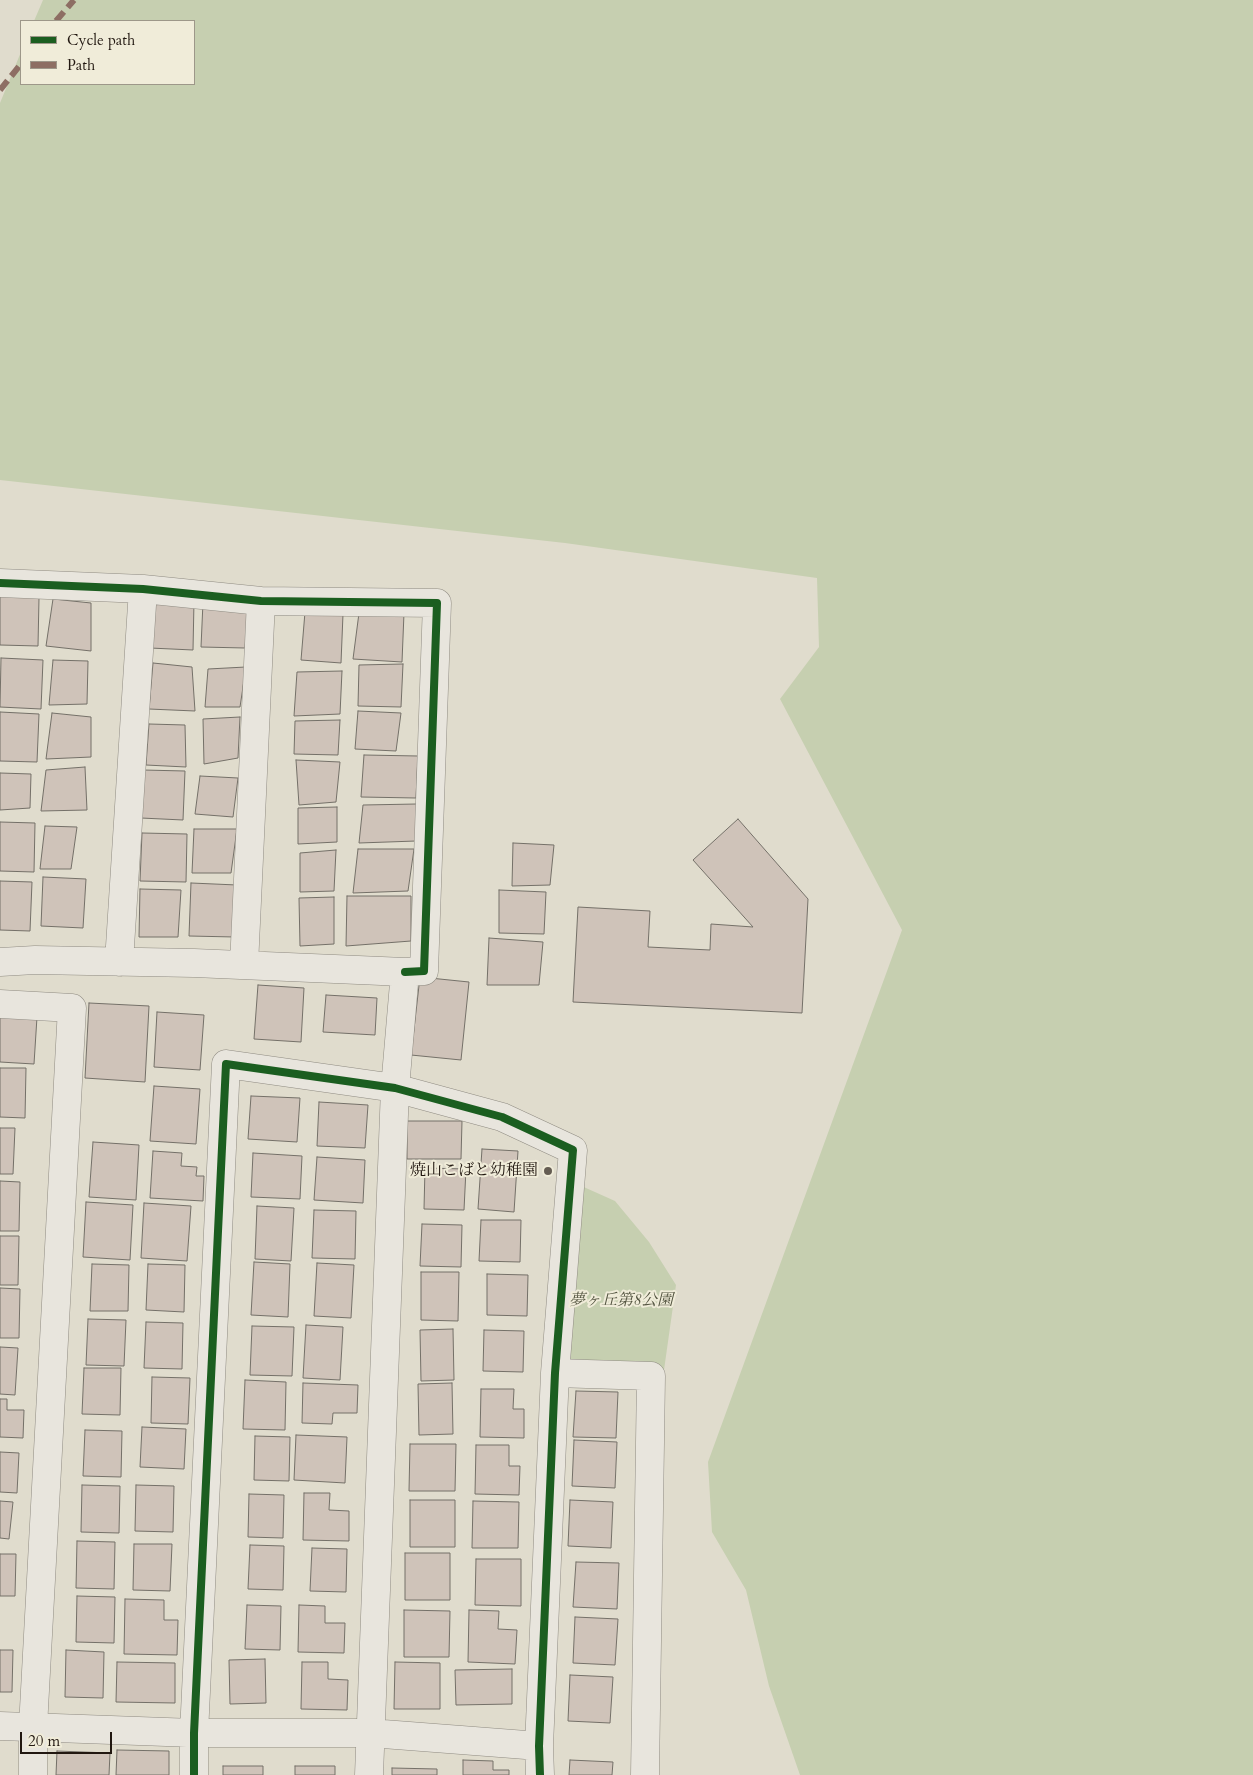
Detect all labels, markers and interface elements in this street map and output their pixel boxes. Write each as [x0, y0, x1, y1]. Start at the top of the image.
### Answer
legend [20, 20, 195, 85]
text: Cycle path [67, 30, 135, 50]
text: Path [67, 55, 95, 75]
place label: 焼山こばと幼稚園 [410, 1161, 538, 1181]
marker: 焼山こばと幼稚園 [542, 1165, 554, 1177]
park label: 夢ヶ丘第8公園 [569, 1291, 673, 1311]
scale bar [22, 1722, 115, 1754]
text: 20 m [28, 1731, 60, 1751]

